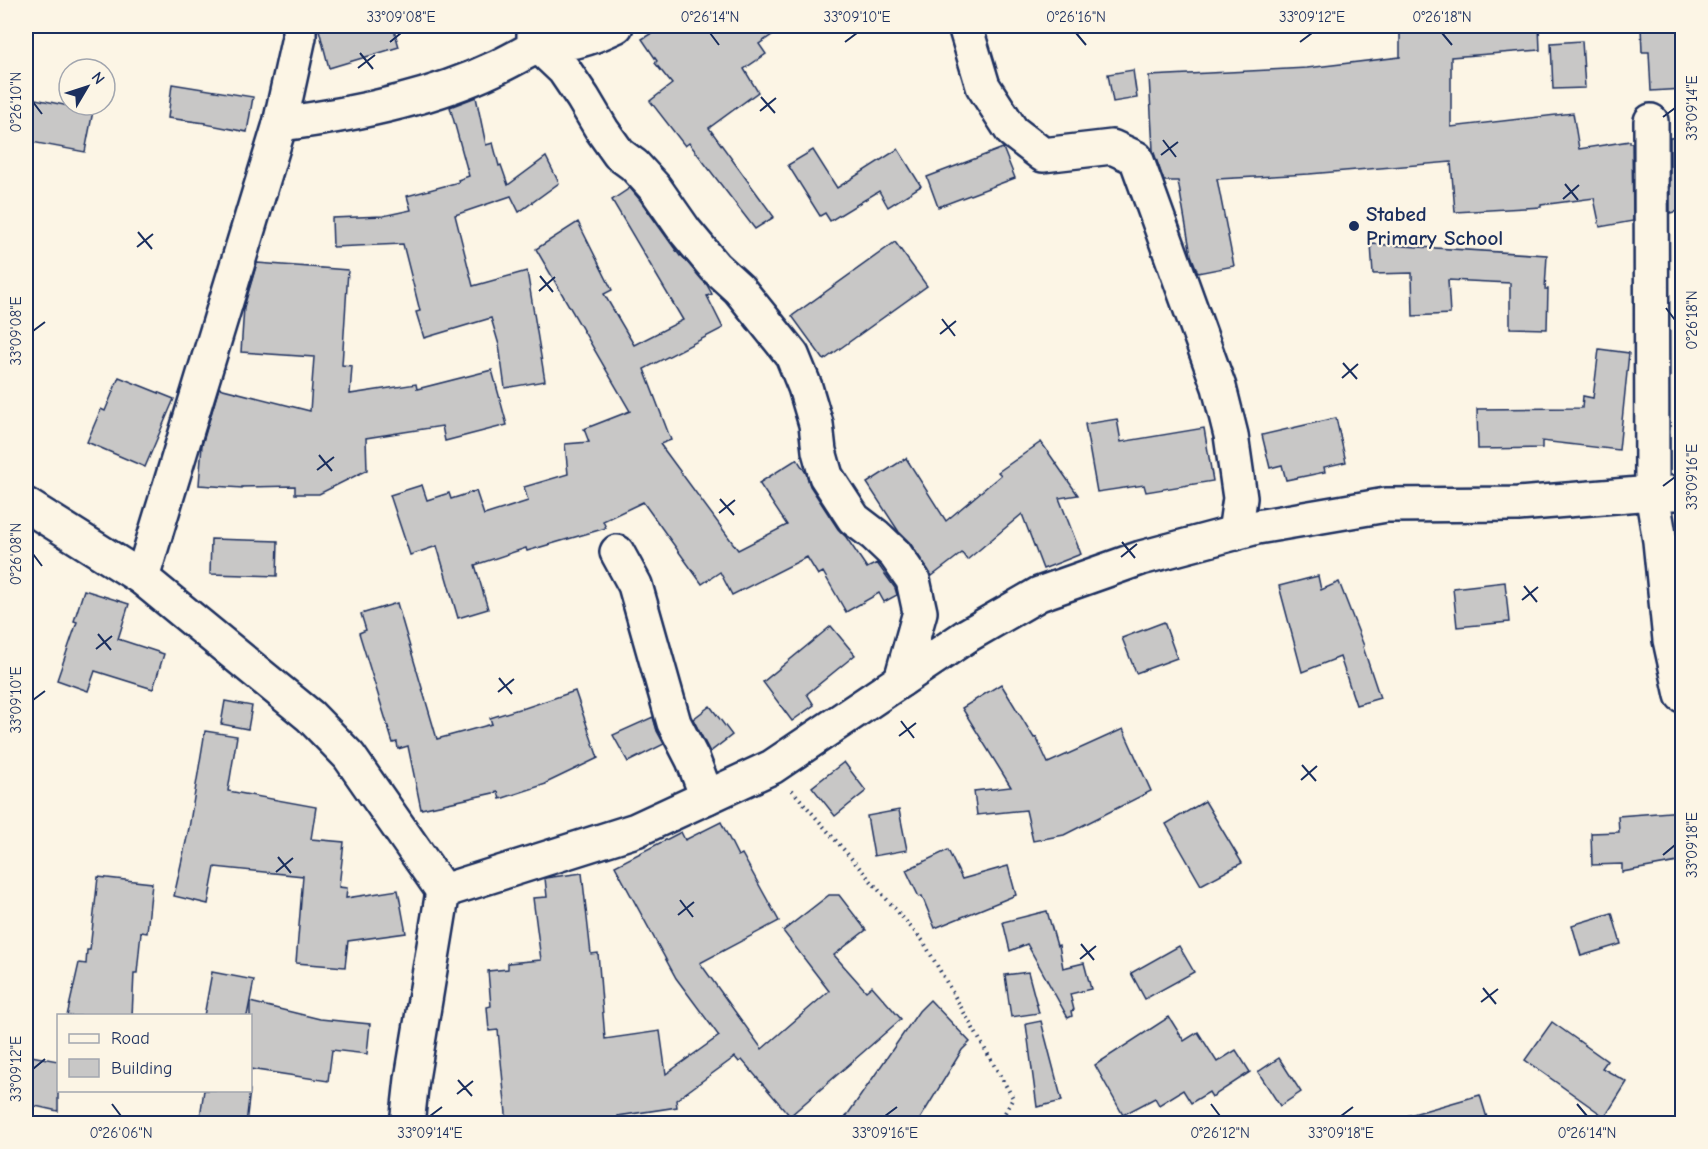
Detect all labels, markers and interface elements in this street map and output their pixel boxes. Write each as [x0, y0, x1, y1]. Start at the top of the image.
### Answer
text: 33°09'08"E [367, 8, 435, 26]
text: 0°26'14"N [681, 8, 739, 26]
text: 33°09'10"E [823, 8, 891, 26]
text: 0°26'16"N [1046, 8, 1106, 26]
text: 33°09'12"E [1279, 8, 1345, 26]
text: 0°26'18"N [1412, 8, 1472, 26]
north arrow [57, 57, 117, 117]
text: N [88, 68, 108, 88]
text: 0°26'10"N [7, 72, 25, 132]
text: 33°09'14"E [1683, 75, 1701, 141]
place label: Stabed Primary School [1366, 202, 1503, 250]
marker: Stabed Primary School [1347, 219, 1361, 233]
text: 0°26'18"N [1683, 290, 1701, 350]
text: 33°09'08"E [7, 297, 25, 365]
text: 33°09'16"E [1683, 444, 1701, 510]
text: 0°26'08"N [7, 523, 25, 585]
text: 33°09'10"E [7, 666, 25, 734]
text: 33°09'18"E [1683, 812, 1701, 878]
legend [57, 1014, 252, 1092]
text: Road [111, 1028, 150, 1049]
text: 33°09'12"E [7, 1036, 25, 1102]
text: Building [111, 1058, 173, 1079]
text: 0°26'06"N [89, 1124, 153, 1142]
text: 33°09'14"E [397, 1124, 463, 1142]
text: 33°09'16"E [852, 1124, 918, 1142]
text: 0°26'12"N [1190, 1124, 1250, 1142]
text: 33°09'18"E [1308, 1124, 1374, 1142]
text: 0°26'14"N [1558, 1124, 1616, 1142]

